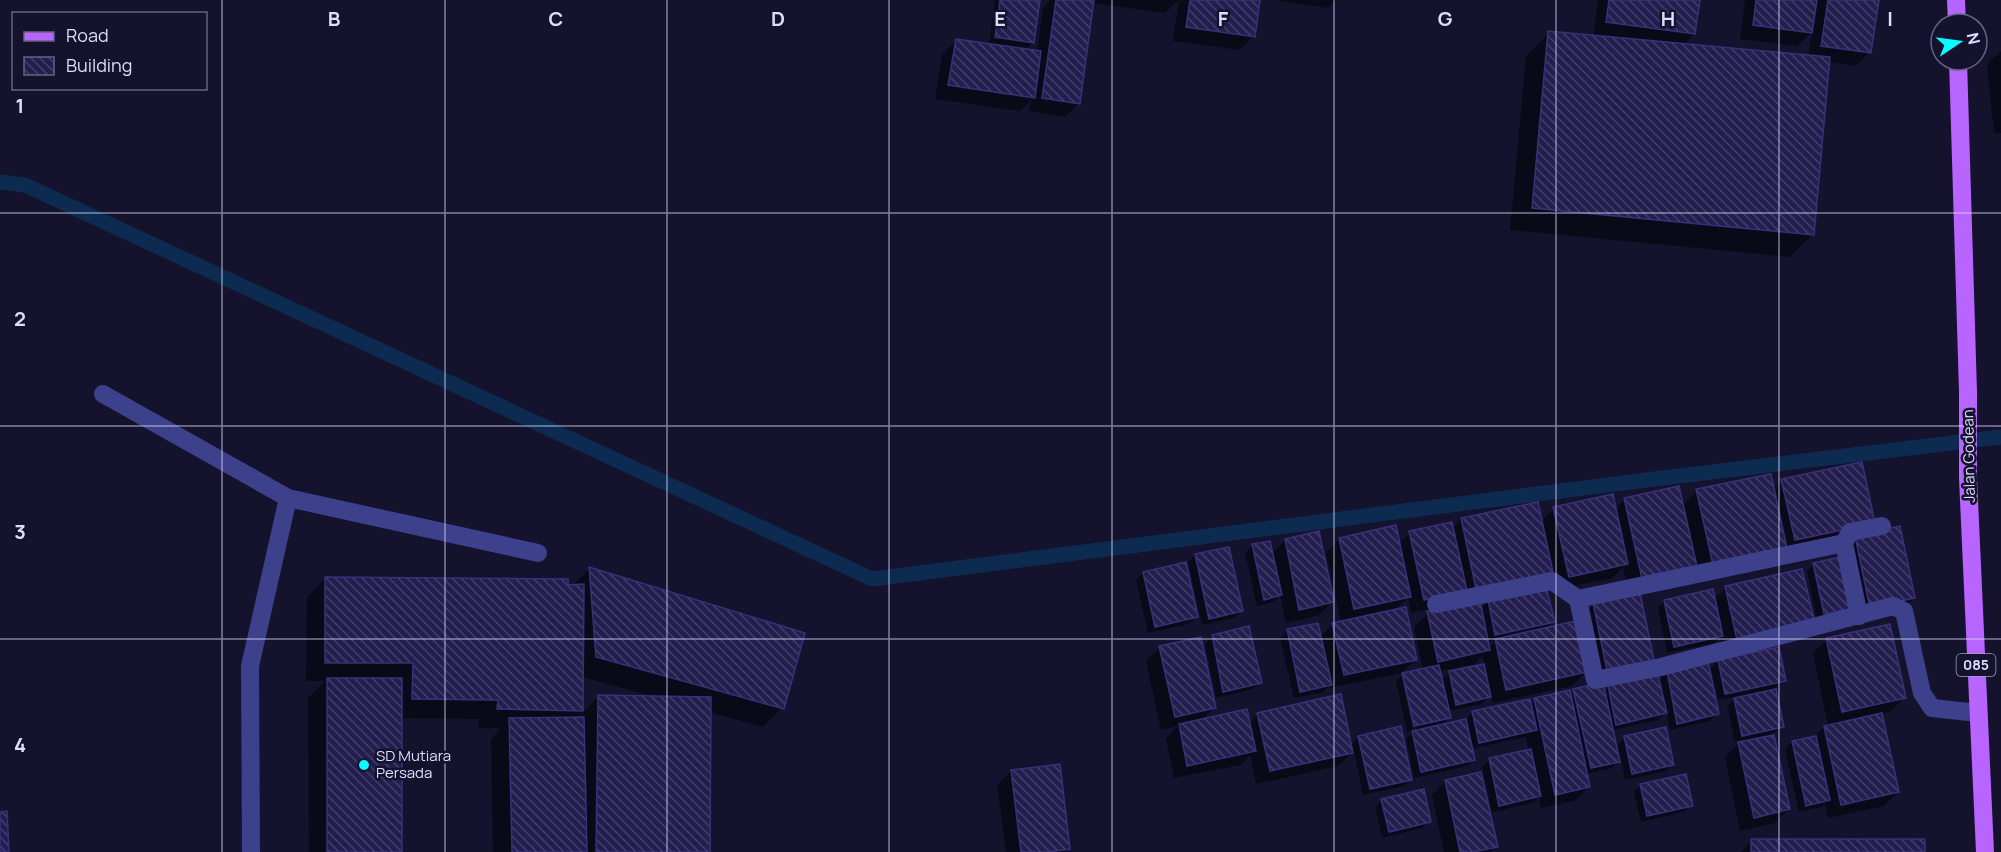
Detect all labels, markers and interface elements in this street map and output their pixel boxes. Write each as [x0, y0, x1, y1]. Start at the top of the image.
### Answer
text: B [328, 5, 341, 32]
text: C [549, 5, 563, 32]
text: D [771, 5, 785, 32]
text: E [994, 5, 1006, 32]
text: F [1218, 5, 1229, 32]
text: G [1438, 5, 1453, 32]
text: H [1661, 5, 1675, 32]
text: I [1887, 5, 1893, 32]
legend [12, 12, 207, 90]
north arrow [1929, 12, 1989, 72]
text: Road [66, 23, 109, 47]
text: N [1962, 31, 1986, 47]
text: Building [66, 53, 132, 77]
text: 1 [16, 92, 24, 119]
text: 2 [14, 305, 26, 332]
street label: Jalan Godean [1957, 409, 1980, 503]
text: 3 [14, 518, 26, 545]
road number: 085 [1956, 654, 1996, 676]
text: 4 [14, 731, 26, 758]
place label: SD Mutiara Persada [376, 745, 451, 783]
marker: SD Mutiara Persada [357, 758, 371, 772]

